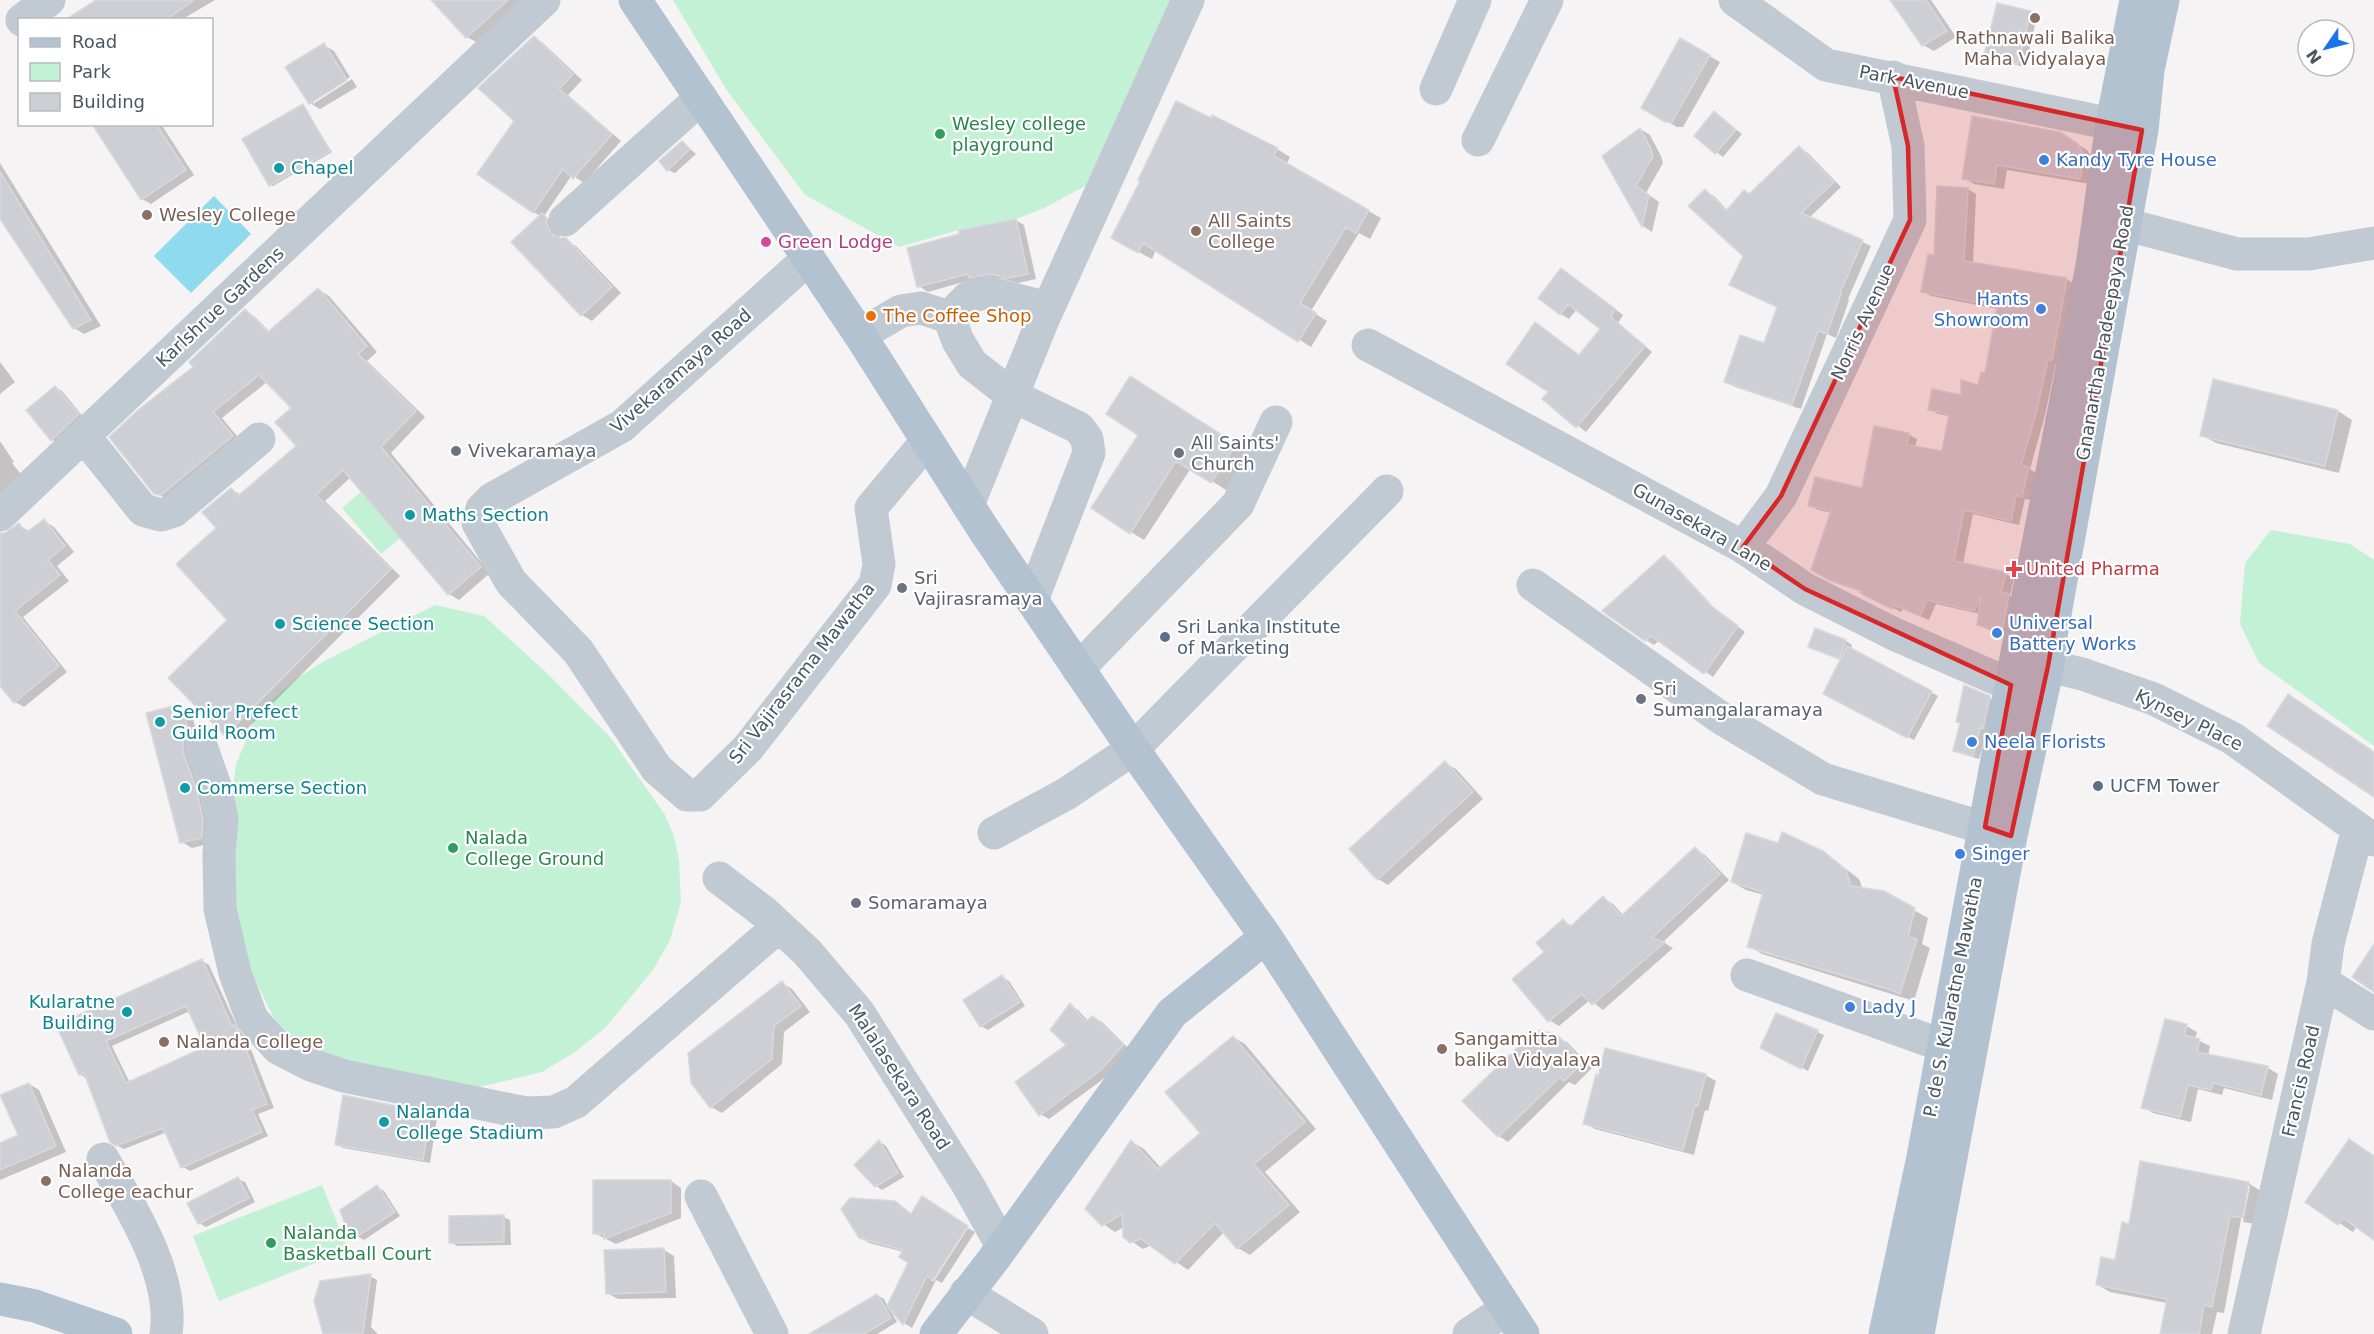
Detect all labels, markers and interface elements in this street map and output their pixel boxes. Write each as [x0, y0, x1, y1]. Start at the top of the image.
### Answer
marker: Rathnawali Balika Maha Vidyalaya [2028, 11, 2042, 25]
legend [18, 18, 213, 126]
north arrow [2296, 18, 2356, 78]
place label: Rathnawali Balika Maha Vidyalaya [1955, 27, 2115, 69]
text: Road [72, 31, 117, 52]
text: N [2303, 45, 2326, 67]
text: Park [72, 61, 111, 82]
street label: Park Avenue [1857, 61, 1971, 102]
text: Building [72, 91, 145, 112]
place label: Wesley college playground [952, 113, 1086, 155]
marker: Wesley college playground [933, 127, 947, 141]
place label: Kandy Tyre House [2056, 149, 2217, 170]
marker: Kandy Tyre House [2037, 153, 2051, 167]
place label: Chapel [291, 157, 354, 178]
marker: Chapel [272, 161, 286, 175]
place label: Wesley College [159, 204, 296, 225]
street label: Gnanartha Pradeepaya Road [2072, 204, 2137, 462]
marker: Wesley College [140, 208, 154, 222]
place label: All Saints College [1208, 210, 1291, 252]
marker: All Saints College [1189, 224, 1203, 238]
place label: Green Lodge [778, 231, 893, 252]
marker: Green Lodge [759, 235, 773, 249]
street label: Karlshrue Gardens [152, 242, 288, 371]
street label: Norris Avenue [1826, 260, 1899, 383]
place label: Hants Showroom [1934, 288, 2029, 330]
marker: Hants Showroom [2034, 302, 2048, 316]
street label: Vivekaramaya Road [606, 304, 755, 437]
place label: The Coffee Shop [882, 305, 1031, 326]
marker: The Coffee Shop [864, 309, 878, 323]
place label: All Saints' Church [1191, 432, 1279, 474]
place label: Vivekaramaya [468, 440, 596, 461]
marker: Vivekaramaya [449, 444, 463, 458]
marker: All Saints' Church [1172, 446, 1186, 460]
street label: Gunasekara Lane [1629, 478, 1776, 575]
place label: Maths Section [422, 504, 549, 525]
marker: Maths Section [403, 508, 417, 522]
place label: United Pharma [2026, 558, 2160, 579]
marker: United Pharma [2007, 562, 2021, 576]
place label: Sri Vajirasramaya [914, 567, 1042, 609]
street label: Sri Vajirasrama Mawatha [724, 578, 879, 767]
marker: Sri Vajirasramaya [895, 581, 909, 595]
place label: Universal Battery Works [2009, 612, 2136, 654]
place label: Science Section [292, 613, 434, 634]
place label: Sri Lanka Institute of Marketing [1177, 616, 1341, 658]
marker: Science Section [273, 617, 287, 631]
marker: Universal Battery Works [1990, 626, 2004, 640]
marker: Sri Lanka Institute of Marketing [1158, 630, 1172, 644]
place label: Sri Sumangalaramaya [1653, 678, 1823, 720]
street label: Kynsey Place [2132, 684, 2247, 755]
marker: Sri Sumangalaramaya [1634, 692, 1648, 706]
place label: Senior Prefect Guild Room [172, 701, 298, 743]
marker: Senior Prefect Guild Room [153, 715, 167, 729]
place label: Neela Florists [1984, 731, 2106, 752]
marker: Neela Florists [1965, 735, 1979, 749]
place label: UCFM Tower [2110, 775, 2220, 796]
place label: Commerse Section [197, 777, 367, 798]
marker: UCFM Tower [2091, 779, 2105, 793]
marker: Commerse Section [178, 781, 192, 795]
place label: Nalada College Ground [465, 827, 604, 869]
marker: Nalada College Ground [446, 841, 460, 855]
place label: Singer [1972, 843, 2030, 864]
marker: Singer [1953, 847, 1967, 861]
street label: P. de S. Kularatne Mawatha [1919, 875, 1986, 1119]
place label: Somaramaya [868, 892, 988, 913]
marker: Somaramaya [849, 896, 863, 910]
place label: Kularatne Building [29, 991, 115, 1033]
place label: Lady J [1862, 996, 1916, 1017]
street label: Malalasekara Road [844, 1000, 954, 1154]
marker: Lady J [1843, 1000, 1857, 1014]
marker: Kularatne Building [120, 1005, 134, 1019]
street label: Francis Road [2277, 1023, 2324, 1139]
place label: Sangamitta balika Vidyalaya [1454, 1028, 1601, 1070]
place label: Nalanda College [176, 1031, 323, 1052]
marker: Nalanda College [157, 1035, 171, 1049]
marker: Sangamitta balika Vidyalaya [1435, 1042, 1449, 1056]
place label: Nalanda College Stadium [396, 1101, 544, 1143]
marker: Nalanda College Stadium [377, 1115, 391, 1129]
place label: Nalanda College eachur [58, 1160, 194, 1202]
marker: Nalanda College eachur [39, 1174, 53, 1188]
place label: Nalanda Basketball Court [283, 1222, 431, 1264]
marker: Nalanda Basketball Court [264, 1236, 278, 1250]

